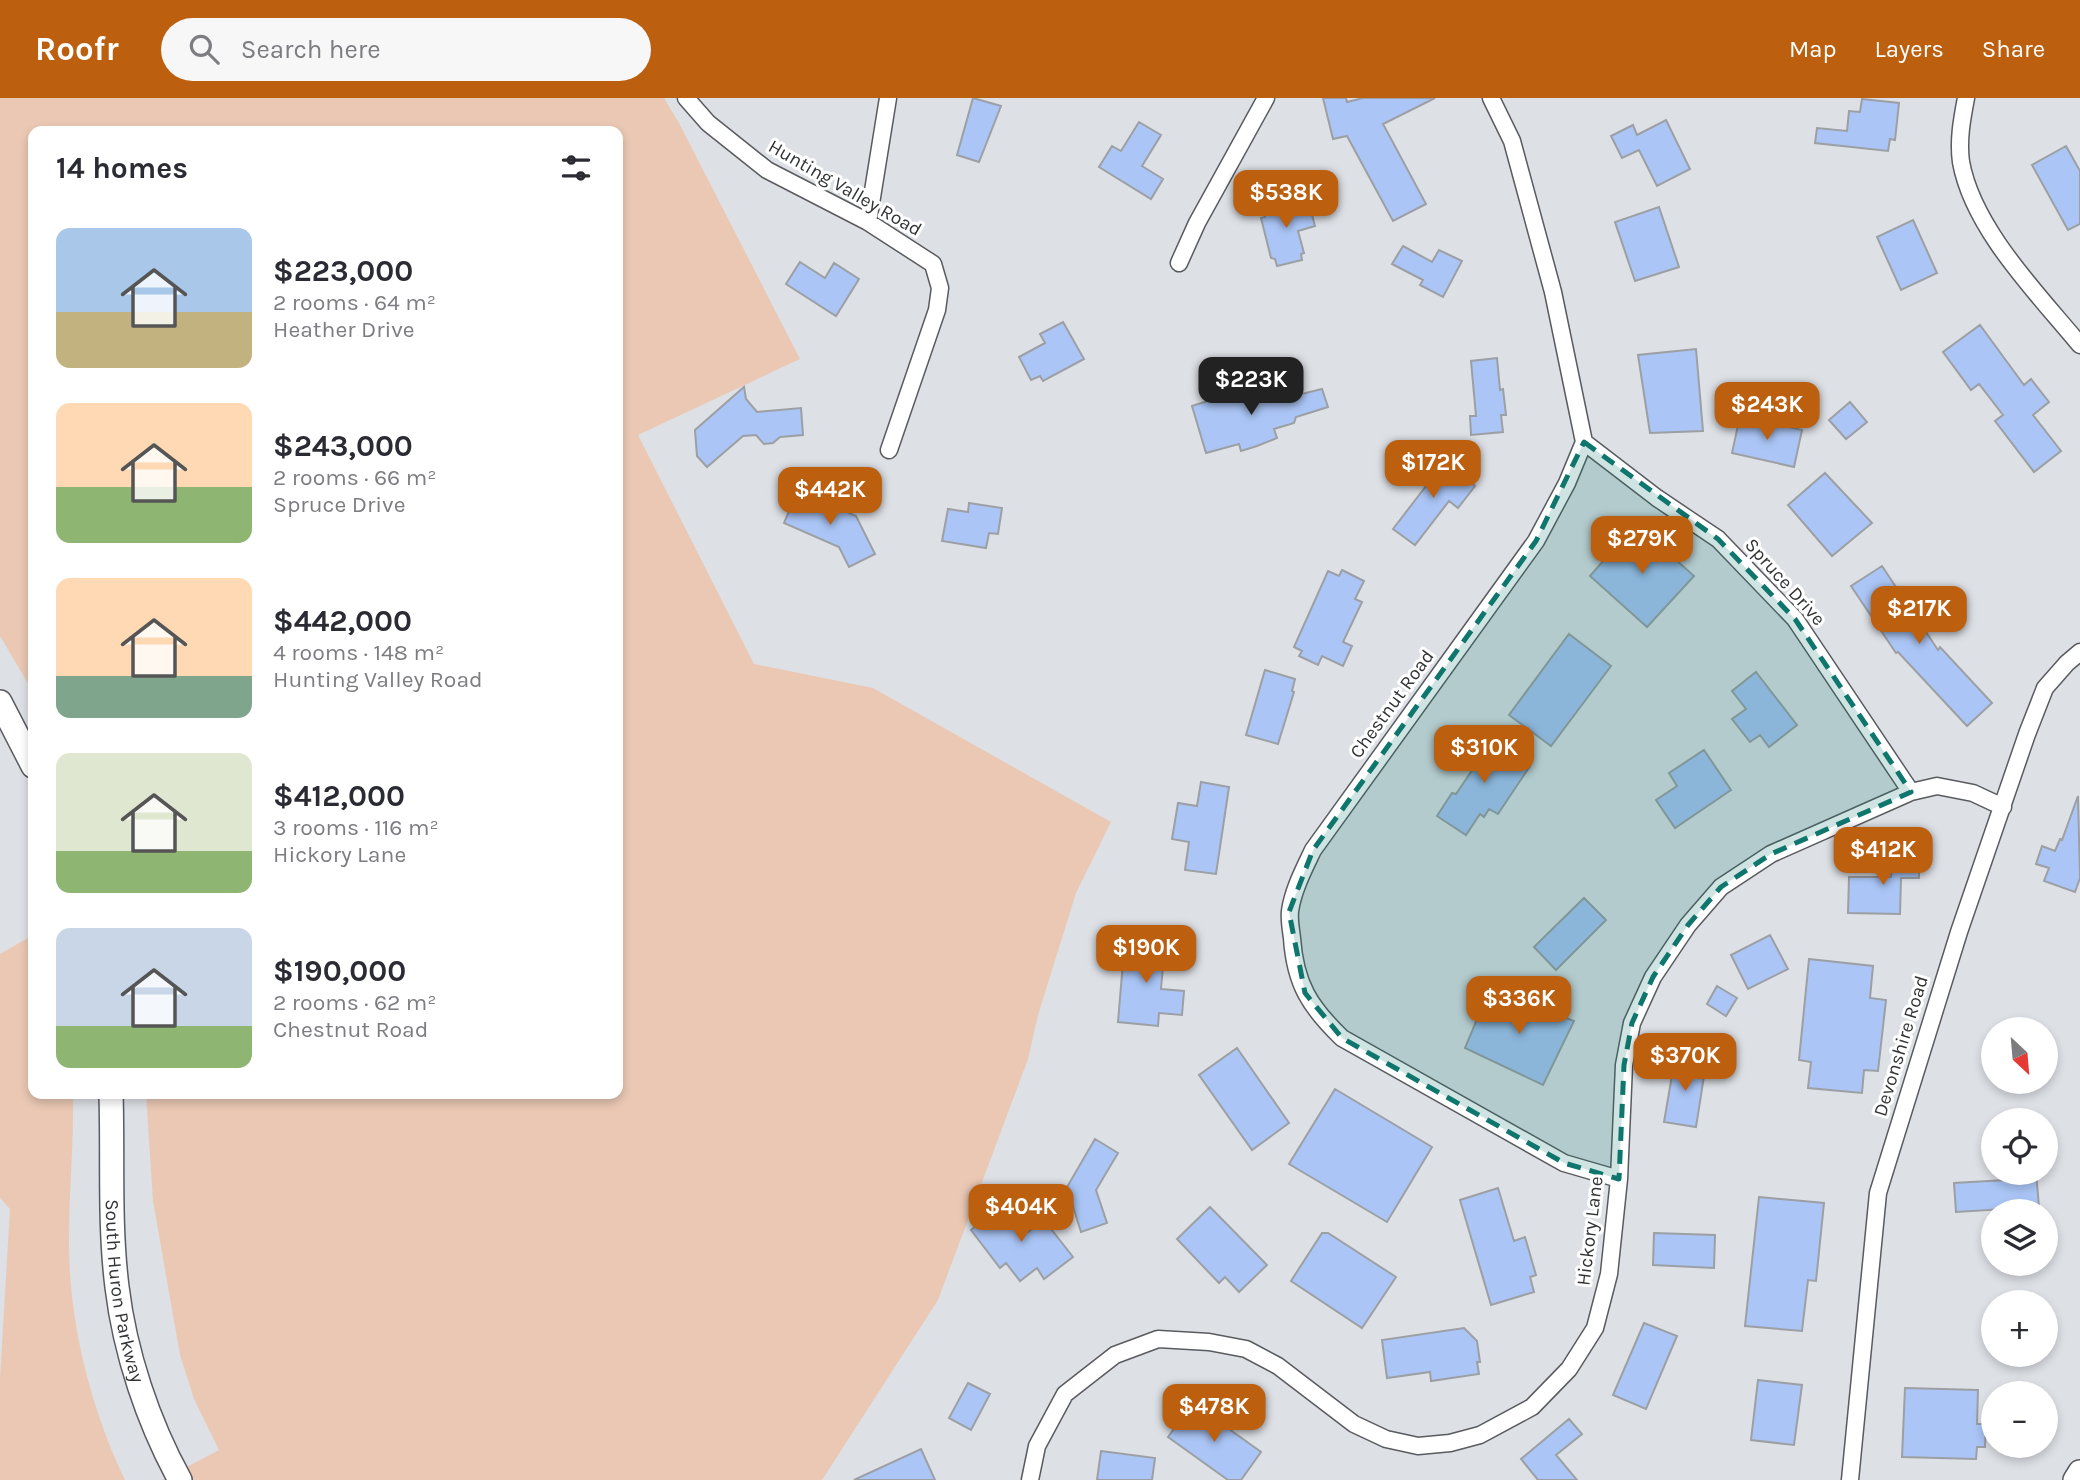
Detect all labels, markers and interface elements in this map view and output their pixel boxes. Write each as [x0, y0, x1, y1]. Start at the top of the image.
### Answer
search box [161, 18, 651, 81]
text: Roofr [35, 30, 119, 68]
icon: search [185, 30, 223, 68]
text: Search here [241, 34, 381, 65]
text: Map [1789, 35, 1837, 63]
text: Layers [1875, 35, 1944, 63]
text: Share [1982, 35, 2045, 63]
street label: Hunting Valley Road [764, 135, 926, 241]
icon: filters [557, 149, 595, 187]
text: 14 homes [56, 150, 188, 186]
pin: $538K [1237, 170, 1335, 230]
text: $538K [1249, 179, 1323, 206]
text: $223,000 [273, 253, 413, 289]
icon: home [112, 256, 196, 340]
text: 2 rooms · 64 m² [273, 289, 436, 316]
text: Heather Drive [273, 316, 415, 343]
pin: $223K [1202, 358, 1300, 417]
text: $223K [1214, 366, 1288, 393]
pin: $243K [1718, 382, 1816, 442]
text: $243K [1731, 391, 1803, 418]
text: $243,000 [273, 428, 413, 464]
icon: home [112, 431, 196, 515]
pin: $172K [1384, 440, 1482, 500]
text: $172K [1401, 449, 1465, 476]
text: 2 rooms · 66 m² [273, 464, 436, 491]
pin: $442K [781, 468, 879, 527]
text: $442K [794, 476, 866, 503]
text: Spruce Drive [273, 491, 405, 518]
pin: $279K [1593, 517, 1691, 576]
text: $279K [1607, 525, 1677, 552]
street label: Spruce Drive [1740, 534, 1830, 630]
pin: $217K [1870, 587, 1968, 646]
text: $217K [1887, 595, 1951, 622]
text: $442,000 [273, 603, 412, 639]
icon: home [112, 606, 196, 690]
text: 4 rooms · 148 m² [273, 639, 444, 666]
street label: Chestnut Road [1345, 646, 1439, 762]
text: Hunting Valley Road [273, 666, 483, 693]
pin: $310K [1435, 726, 1533, 785]
text: $310K [1450, 734, 1518, 761]
text: $412,000 [273, 778, 405, 814]
icon: home [112, 781, 196, 865]
text: 3 rooms · 116 m² [273, 814, 439, 841]
pin: $412K [1834, 828, 1932, 887]
text: $412K [1850, 836, 1916, 863]
text: Hickory Lane [273, 841, 406, 868]
pin: $190K [1097, 926, 1195, 985]
text: $190K [1112, 934, 1180, 961]
text: $190,000 [273, 953, 406, 989]
icon: home [112, 956, 196, 1040]
street label: Devonshire Road [1869, 973, 1933, 1119]
pin: $336K [1470, 976, 1568, 1036]
text: $336K [1482, 985, 1556, 1012]
text: 2 rooms · 62 m² [273, 989, 437, 1016]
text: Chestnut Road [273, 1016, 428, 1043]
north arrow [1981, 1017, 2058, 1094]
map controls [1981, 1017, 2058, 1458]
pin: $370K [1636, 1034, 1734, 1093]
text: $370K [1649, 1042, 1721, 1069]
button: locate [1981, 1108, 2058, 1185]
street label: Hickory Lane [1572, 1175, 1608, 1287]
pin: $404K [972, 1184, 1070, 1244]
text: $404K [985, 1193, 1057, 1220]
street label: South Huron Parkway [101, 1199, 149, 1386]
button: layers [1981, 1199, 2058, 1276]
button: + [1981, 1290, 2058, 1367]
button: − [1981, 1381, 2058, 1458]
pin: $478K [1165, 1384, 1263, 1444]
text: $478K [1179, 1393, 1249, 1420]

